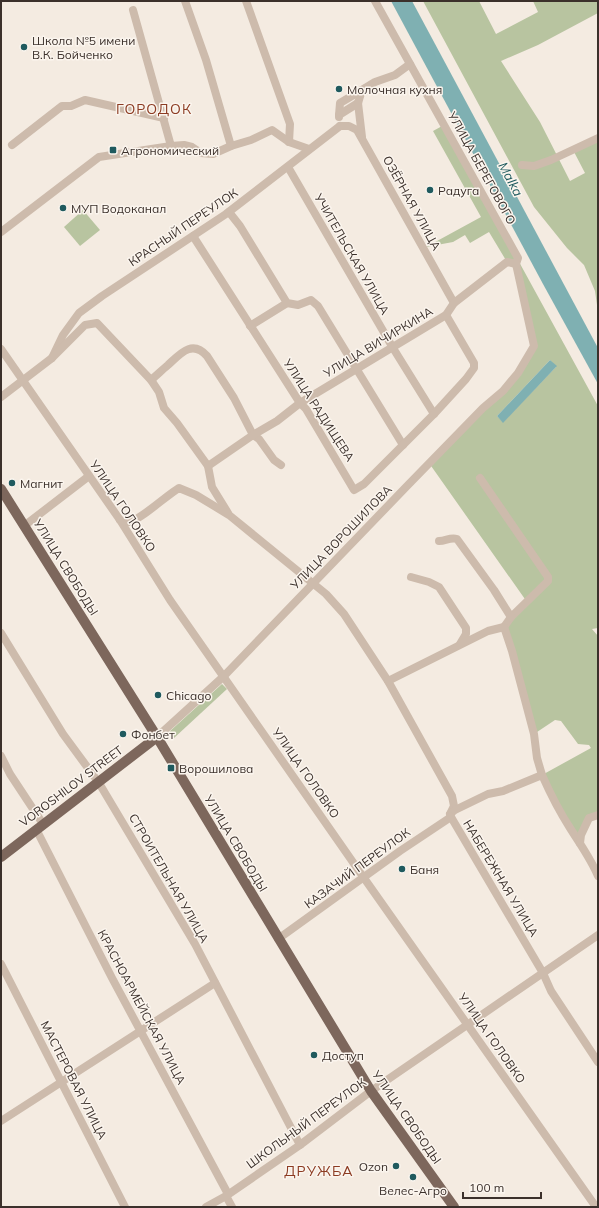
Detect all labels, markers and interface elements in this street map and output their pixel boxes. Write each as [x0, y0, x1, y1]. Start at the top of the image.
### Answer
place label: Школа №5 имени В.К. Бойченко [32, 33, 135, 62]
marker: Школа №5 имени В.К. Бойченко [19, 42, 29, 52]
place label: Молочная кухня [347, 82, 442, 97]
marker: Молочная кухня [334, 84, 344, 94]
district label: ГОРОДОК [116, 100, 192, 118]
street label: УЛИЦА БЕРЕГОВОГО [444, 108, 519, 227]
place label: Агрономический [121, 143, 219, 158]
marker: Агрономический [108, 145, 118, 155]
street label: ОЗЁРНАЯ УЛИЦА [380, 153, 444, 253]
water label: Malka [495, 159, 527, 199]
place label: Радуга [438, 183, 479, 198]
street label: КРАСНЫЙ ПЕРЕУЛОК [125, 185, 241, 269]
marker: Радуга [425, 185, 435, 195]
street label: УЧИТЕЛЬСКАЯ УЛИЦА [311, 190, 393, 317]
place label: МУП Водоканал [71, 201, 166, 216]
marker: МУП Водоканал [58, 203, 68, 213]
street label: УЛИЦА ВИЧИРКИНА [320, 303, 435, 381]
street label: УЛИЦА РАДИЩЕВА [280, 355, 358, 464]
street label: УЛИЦА ГОЛОВКО [86, 457, 159, 555]
place label: Магнит [20, 476, 63, 491]
marker: Магнит [7, 478, 17, 488]
street label: УЛИЦА ВОРОШИЛОВА [287, 482, 395, 593]
street label: УЛИЦА СВОБОДЫ [30, 515, 102, 618]
place label: Chicago [166, 688, 211, 703]
marker: Chicago [153, 690, 163, 700]
street label: УЛИЦА ГОЛОВКО [269, 724, 343, 821]
place label: Фонбет [131, 727, 175, 742]
marker: Фонбет [118, 729, 128, 739]
street label: VOROSHILOV STREET [16, 742, 126, 830]
place label: Ворошилова [179, 761, 253, 776]
marker: Ворошилова [166, 763, 176, 773]
street label: УЛИЦА СВОБОДЫ [201, 791, 271, 894]
street label: СТРОИТЕЛЬНАЯ УЛИЦА [126, 811, 212, 945]
street label: НАБЕРЕЖНАЯ УЛИЦА [460, 817, 542, 939]
street label: КАЗАЧИЙ ПЕРЕУЛОК [301, 824, 413, 911]
place label: Баня [410, 862, 439, 877]
marker: Баня [397, 864, 407, 874]
street label: КРАСНОАРМЕЙСКАЯ УЛИЦА [95, 927, 189, 1087]
street label: УЛИЦА ГОЛОВКО [455, 989, 529, 1086]
street label: МАСТЕРОВАЯ УЛИЦА [38, 1018, 110, 1142]
place label: Доступ [322, 1048, 364, 1063]
marker: Доступ [309, 1050, 319, 1060]
street label: УЛИЦА СВОБОДЫ [369, 1067, 445, 1167]
street label: ШКОЛЬНЫЙ ПЕРЕУЛОК [243, 1074, 369, 1172]
place label: Ozon [359, 1159, 388, 1174]
marker: Ozon [391, 1161, 401, 1171]
district label: ДРУЖБА [284, 1162, 354, 1180]
marker: Велес-Агро [408, 1172, 418, 1182]
scale bar [463, 1174, 541, 1200]
text: 100 m [469, 1180, 504, 1195]
place label: Велес-Агро [379, 1183, 447, 1198]

